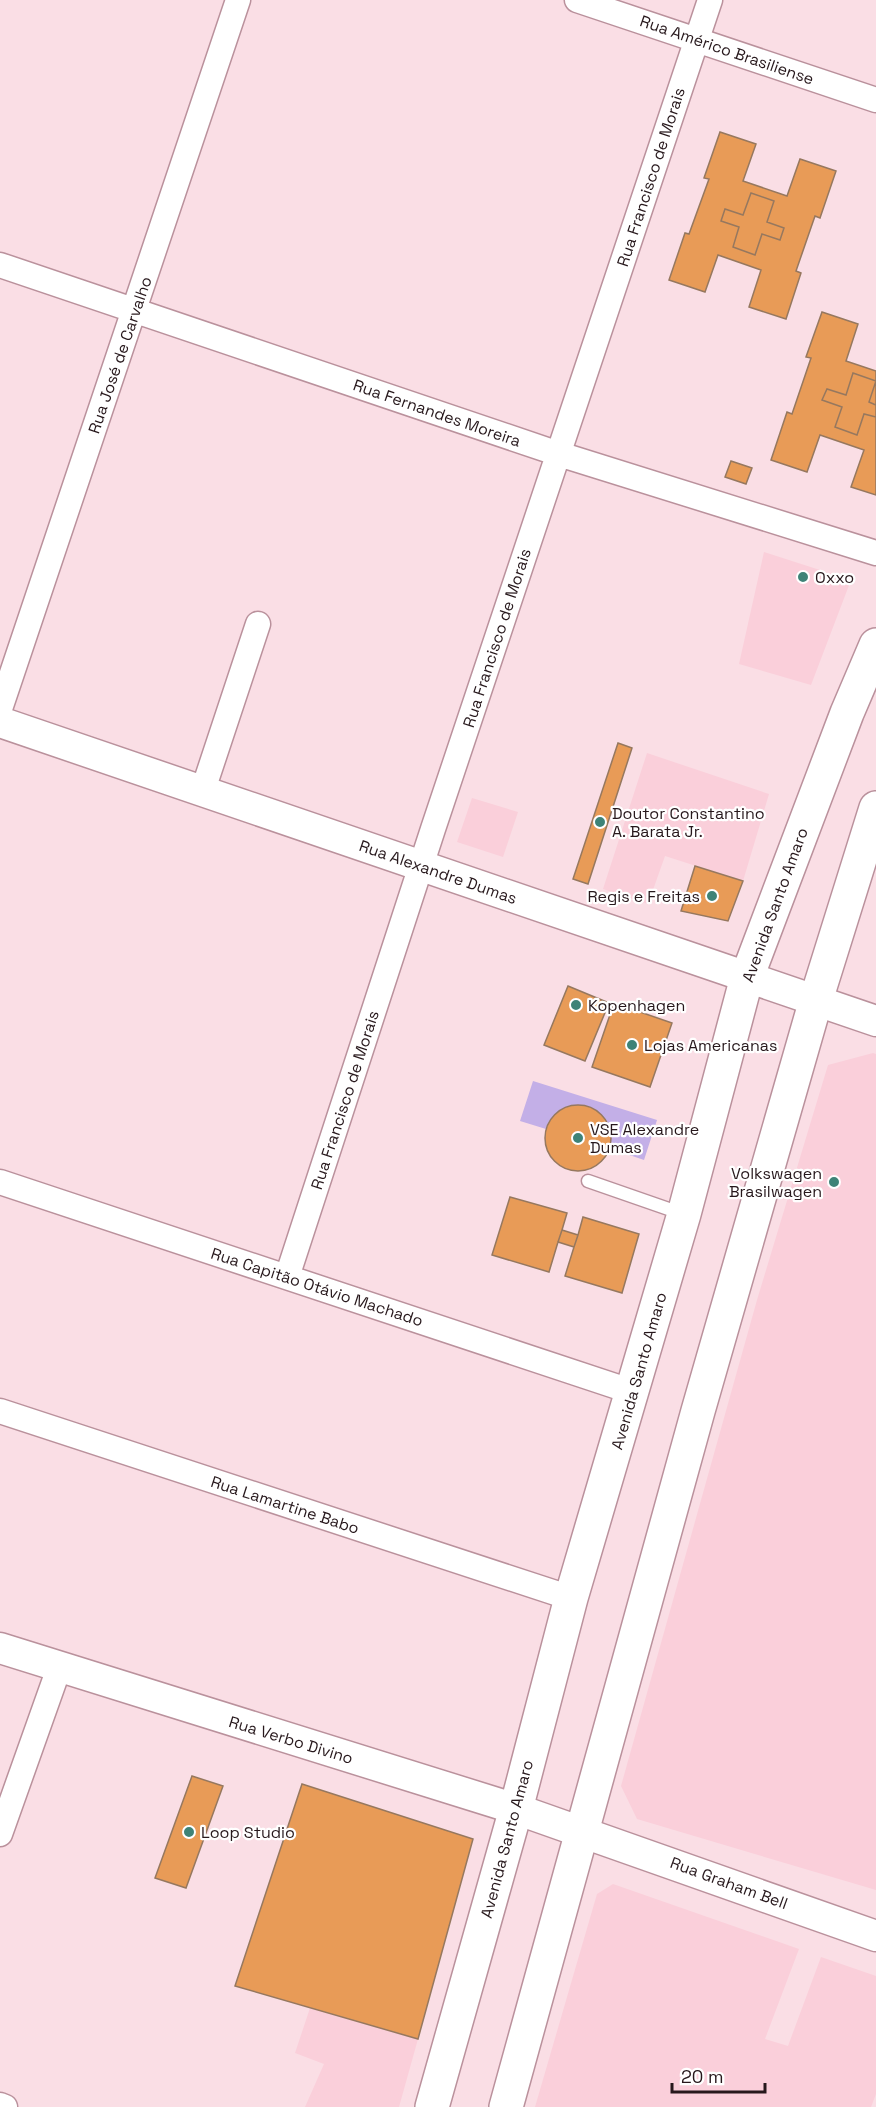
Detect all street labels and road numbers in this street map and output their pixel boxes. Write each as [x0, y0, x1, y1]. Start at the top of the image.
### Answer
street label: Rua Américo Brasiliense [637, 10, 817, 90]
street label: Rua Francisco de Morais [612, 85, 690, 269]
street label: Rua José de Carvalho [83, 274, 157, 436]
street label: Rua Fernandes Moreira [350, 374, 524, 452]
street label: Rua Francisco de Morais [458, 546, 536, 730]
street label: Avenida Santo Amaro [737, 825, 813, 985]
street label: Rua Alexandre Dumas [356, 835, 520, 909]
street label: Rua Francisco de Morais [306, 1008, 384, 1192]
street label: Rua Capitão Otávio Machado [208, 1243, 426, 1331]
street label: Avenida Santo Amaro [606, 1290, 672, 1452]
street label: Rua Lamartine Babo [208, 1471, 362, 1539]
street label: Rua Verbo Divino [226, 1711, 356, 1769]
street label: Avenida Santo Amaro [476, 1758, 538, 1920]
street label: Rua Graham Bell [667, 1852, 791, 1914]

